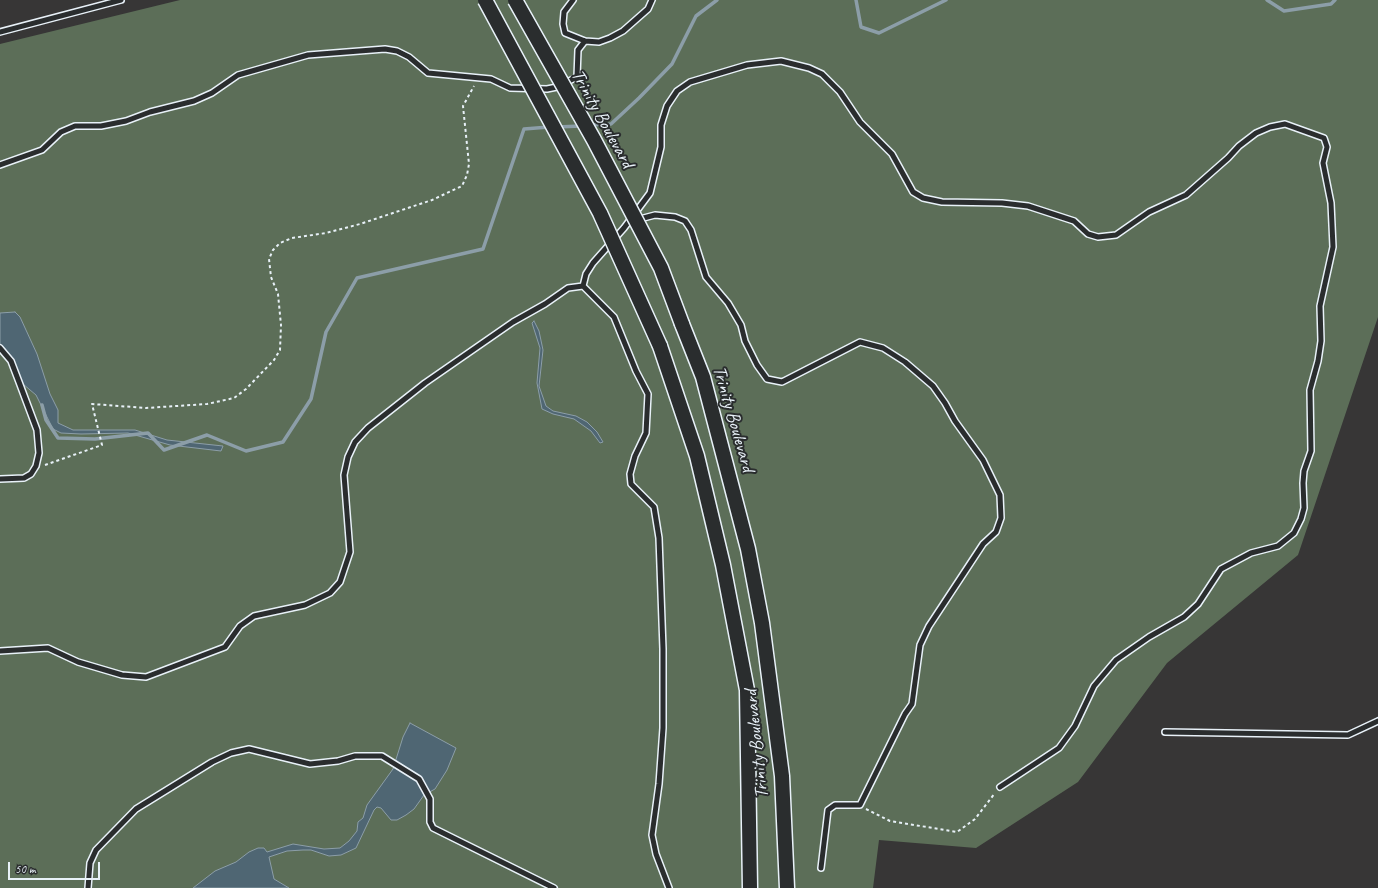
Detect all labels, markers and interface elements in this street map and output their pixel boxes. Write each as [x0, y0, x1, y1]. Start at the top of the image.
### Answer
street label: Trinity Boulevard [566, 66, 638, 172]
street label: Trinity Boulevard [707, 363, 759, 475]
street label: Trinity Boulevard [740, 689, 774, 799]
scale bar [10, 854, 102, 880]
text: 50 m [15, 861, 35, 877]

